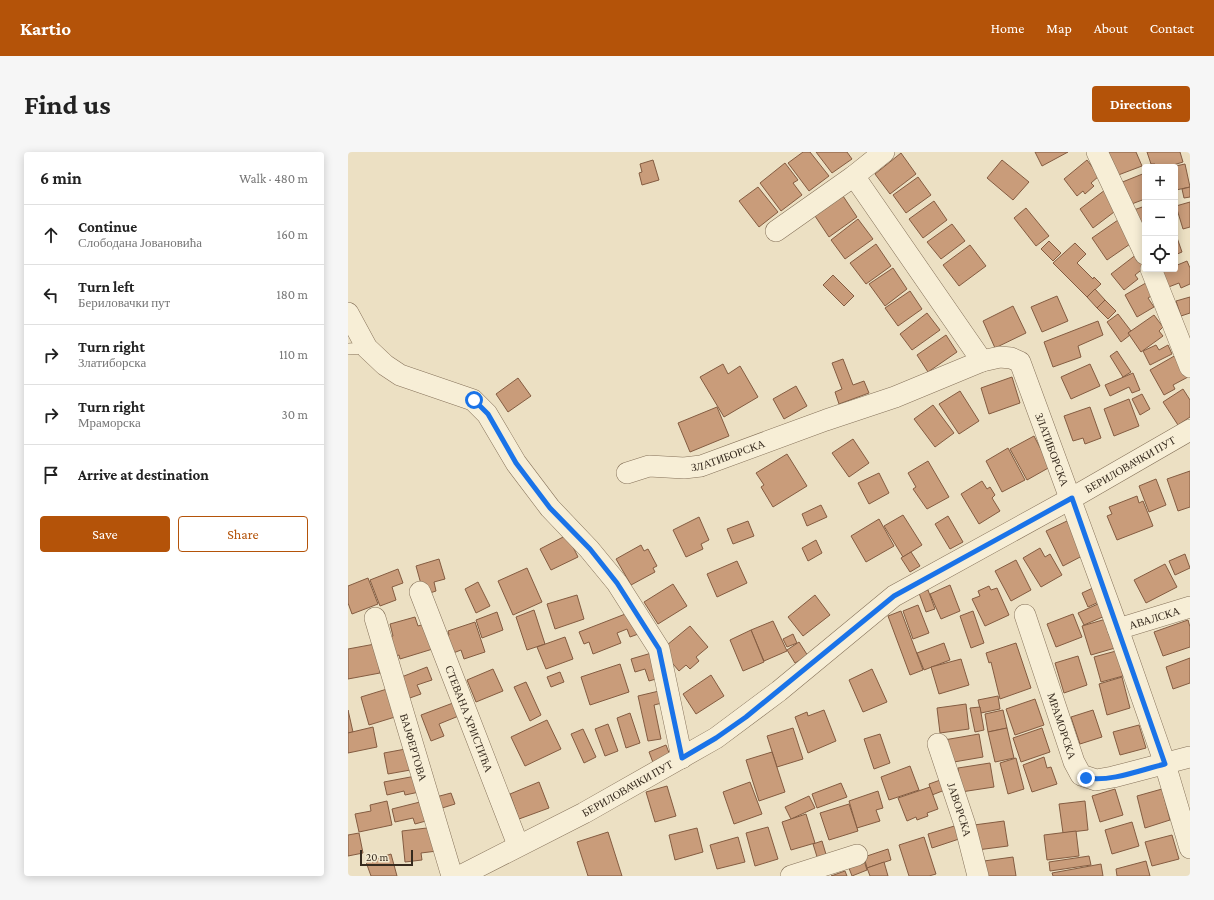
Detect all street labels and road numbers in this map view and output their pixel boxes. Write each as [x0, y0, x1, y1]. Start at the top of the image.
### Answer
street label: ЗЛАТИБОРСКА [1033, 411, 1071, 488]
street label: БЕРИЛОВАЧКИ ПУТ [1083, 434, 1178, 495]
street label: ЗЛАТИБОРСКА [690, 437, 766, 473]
street label: АВАЛСКА [1127, 604, 1181, 631]
street label: СТЕВАНА ХРИСТИЋА [443, 664, 495, 774]
street label: МРАМОРСКА [1045, 691, 1079, 761]
street label: ВАЈФЕРТОВА [398, 712, 429, 783]
street label: БЕРИЛОВАЧКИ ПУТ [580, 758, 675, 819]
street label: ЈАВОРСКА [945, 781, 974, 838]

